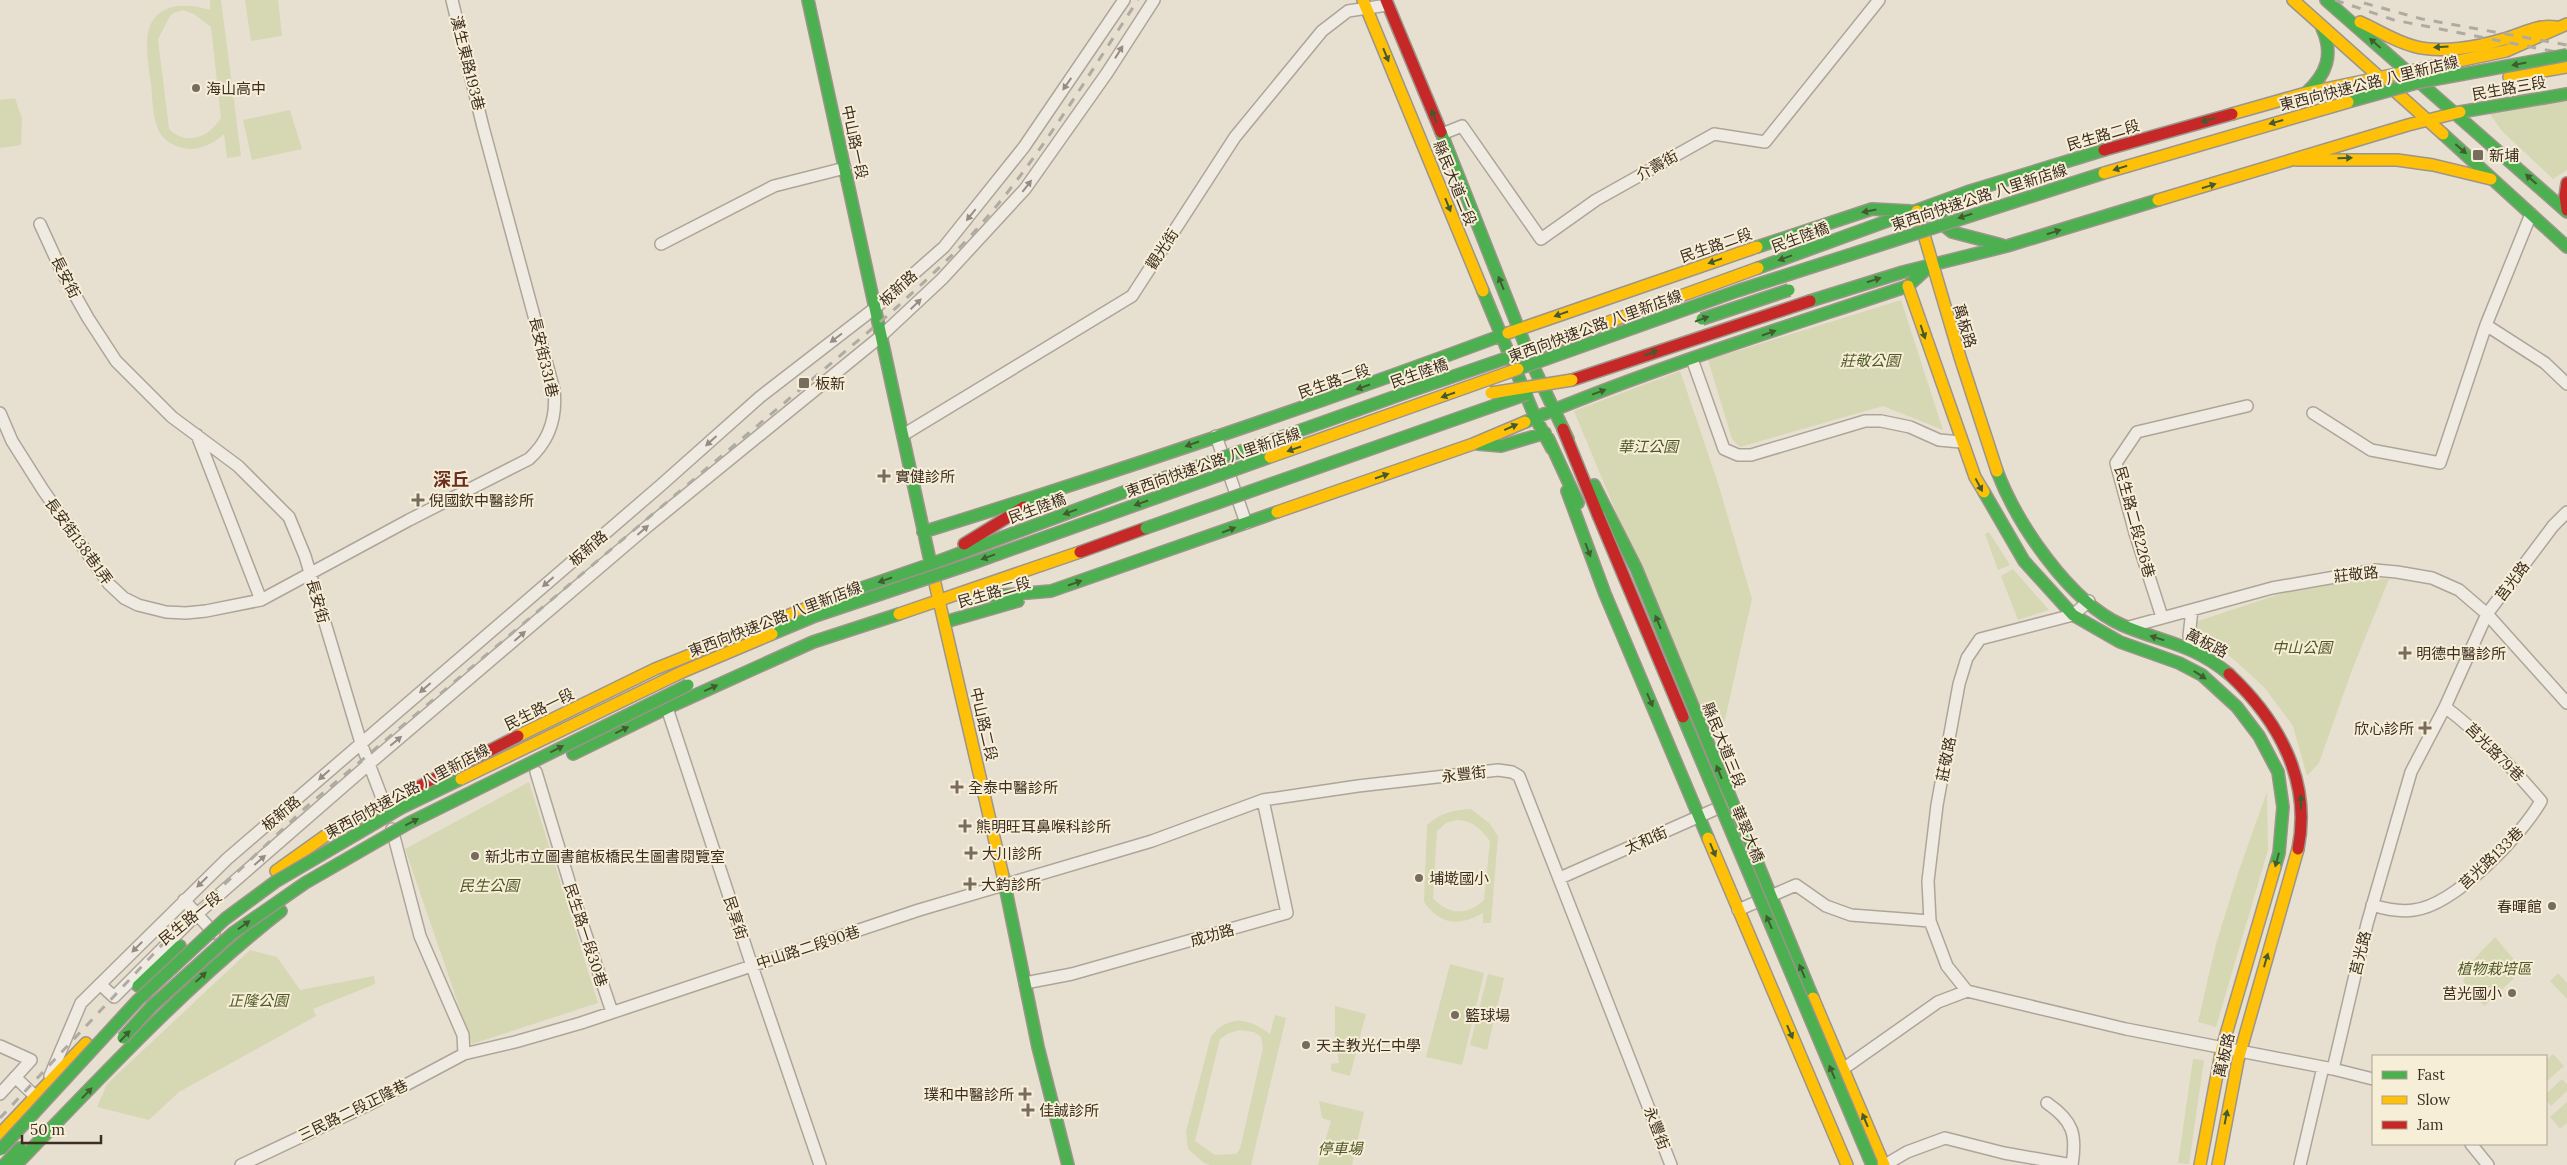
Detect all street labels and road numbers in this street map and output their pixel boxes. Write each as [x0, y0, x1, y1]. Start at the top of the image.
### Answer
street label: 漢生東路193巷 [447, 13, 489, 113]
street label: 東西向快速公路 八里新店線 [2277, 52, 2461, 114]
street label: 民生路三段 [2470, 72, 2548, 104]
street label: 中山路一段 [838, 103, 872, 181]
street label: 民生路二段 [2064, 116, 2142, 154]
street label: 縣民大道二段 [1429, 138, 1481, 228]
street label: 介壽街 [1633, 146, 1681, 184]
street label: 東西向快速公路 八里新店線 [1889, 160, 2069, 234]
street label: 民生陸橋 [1769, 218, 1831, 256]
street label: 民生路二段 [1677, 224, 1755, 266]
street label: 觀光街 [1142, 225, 1182, 273]
street label: 長安街 [47, 253, 85, 301]
street label: 板新路 [875, 266, 921, 310]
street label: 東西向快速公路 八里新店線 [1505, 286, 1685, 366]
street label: 萬板路 [1949, 302, 1981, 350]
street label: 長安街331巷 [526, 315, 562, 399]
street label: 民生陸橋 [1388, 354, 1450, 392]
street label: 民生路二段 [1295, 360, 1373, 402]
street label: 東西向快速公路 八里新店線 [1123, 423, 1303, 501]
street label: 民生路二段226巷 [2111, 464, 2159, 580]
street label: 民生陸橋 [1006, 489, 1068, 527]
street label: 長安街138巷1弄 [41, 494, 117, 588]
street label: 板新路 [565, 526, 611, 570]
street label: 莒光路 [2491, 557, 2533, 605]
street label: 莊敬路 [2333, 562, 2379, 586]
street label: 民生路二段 [955, 573, 1033, 611]
street label: 長安街 [303, 577, 333, 625]
street label: 東西向快速公路 八里新店線 [686, 577, 864, 661]
street label: 萬板路 [2183, 624, 2231, 662]
street label: 民生路一段 [501, 684, 577, 734]
street label: 中山路二段 [966, 685, 1002, 763]
street label: 縣民大道三段 [1698, 700, 1750, 790]
street label: 莒光路79巷 [2462, 719, 2528, 785]
street label: 莊敬路 [1932, 735, 1960, 783]
street label: 東西向快速公路 八里新店線 [321, 739, 493, 843]
street label: 永豐街 [1441, 762, 1487, 786]
street label: 板新路 [258, 791, 304, 835]
street label: 華翠大橋 [1728, 803, 1768, 865]
street label: 太和街 [1622, 822, 1670, 858]
street label: 莒光路133巷 [2455, 823, 2527, 893]
street label: 民生路一段30巷 [560, 881, 612, 989]
street label: 民生路一段 [155, 887, 225, 949]
street label: 民享街 [720, 894, 752, 942]
street label: 成功路 [1188, 920, 1236, 950]
street label: 中山路二段90巷 [754, 921, 862, 973]
street label: 莒光路 [2345, 929, 2375, 977]
street label: 萬板路 [2210, 1031, 2238, 1079]
street label: 三民路二段正隆巷 [295, 1075, 411, 1145]
street label: 永豐街 [1640, 1104, 1674, 1152]

